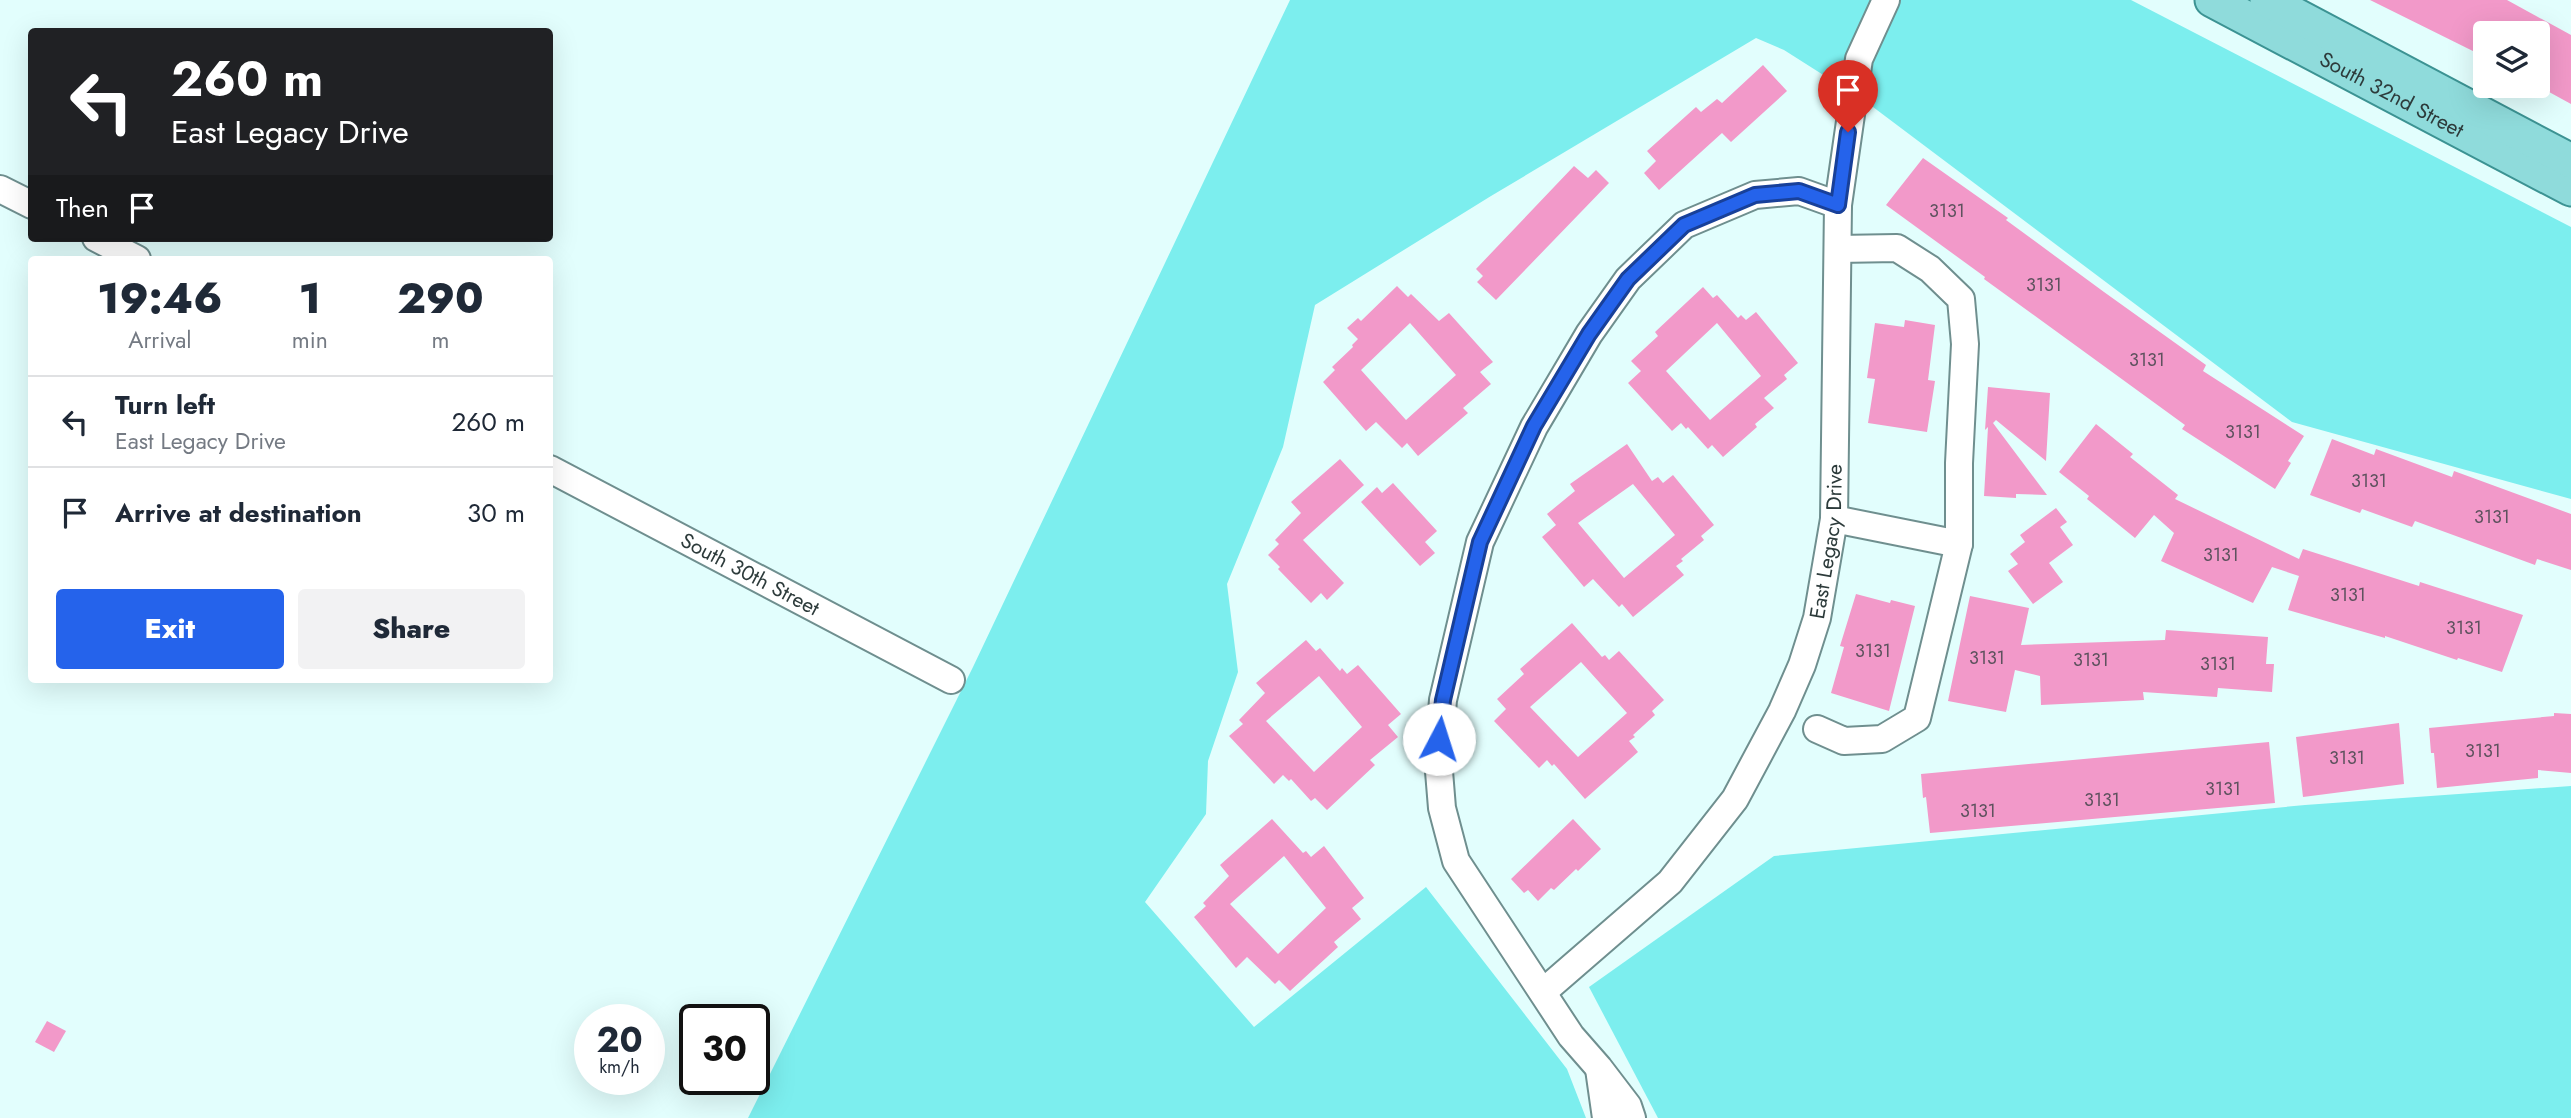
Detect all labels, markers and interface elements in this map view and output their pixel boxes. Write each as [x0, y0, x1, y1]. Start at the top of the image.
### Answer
map controls [2473, 21, 2550, 98]
button: layers [2473, 21, 2550, 98]
text: 260 m [171, 44, 323, 114]
street label: South 32nd Street [2314, 44, 2469, 145]
icon: left [56, 56, 147, 147]
pin [1818, 60, 1878, 132]
icon: arrive [1829, 71, 1867, 109]
text: East Legacy Drive [171, 109, 409, 155]
text: Then [56, 189, 109, 227]
icon: arrive [123, 189, 161, 227]
house number: 3131 [1929, 198, 1965, 224]
text: 19:46 [97, 268, 223, 329]
text: 1 [299, 268, 321, 329]
text: 290 [397, 268, 484, 329]
house number: 3131 [2026, 272, 2062, 298]
text: Arrival [128, 323, 192, 357]
text: min [292, 323, 328, 357]
text: m [431, 323, 449, 357]
house number: 3131 [2129, 347, 2165, 373]
text: Turn left [115, 386, 215, 424]
icon: left [56, 403, 94, 441]
text: 260 m [452, 403, 525, 441]
house number: 3131 [2225, 419, 2261, 445]
text: East Legacy Drive [115, 424, 286, 458]
street label: East Legacy Drive [1802, 464, 1850, 621]
house number: 3131 [2351, 468, 2387, 494]
icon: arrive [56, 494, 94, 532]
text: Arrive at destination [115, 494, 362, 532]
text: 30 m [467, 494, 525, 532]
house number: 3131 [2474, 504, 2510, 530]
street label: South 30th Street [675, 525, 825, 623]
house number: 3131 [2203, 542, 2239, 568]
house number: 3131 [2330, 582, 2366, 608]
button: Exit [56, 589, 284, 669]
button: Share [298, 589, 525, 669]
house number: 3131 [2446, 615, 2482, 641]
house number: 3131 [1855, 638, 1891, 664]
house number: 3131 [1969, 645, 2005, 671]
house number: 3131 [2073, 647, 2109, 673]
house number: 3131 [2200, 651, 2236, 677]
position arrow [1402, 702, 1476, 776]
house number: 3131 [2465, 738, 2501, 764]
house number: 3131 [2329, 745, 2365, 771]
house number: 3131 [2205, 776, 2241, 802]
house number: 3131 [2084, 787, 2120, 813]
house number: 3131 [1960, 798, 1996, 824]
speed limit sign: 30 [679, 1004, 770, 1095]
text: 20 [596, 1015, 643, 1065]
text: km/h [599, 1054, 640, 1080]

